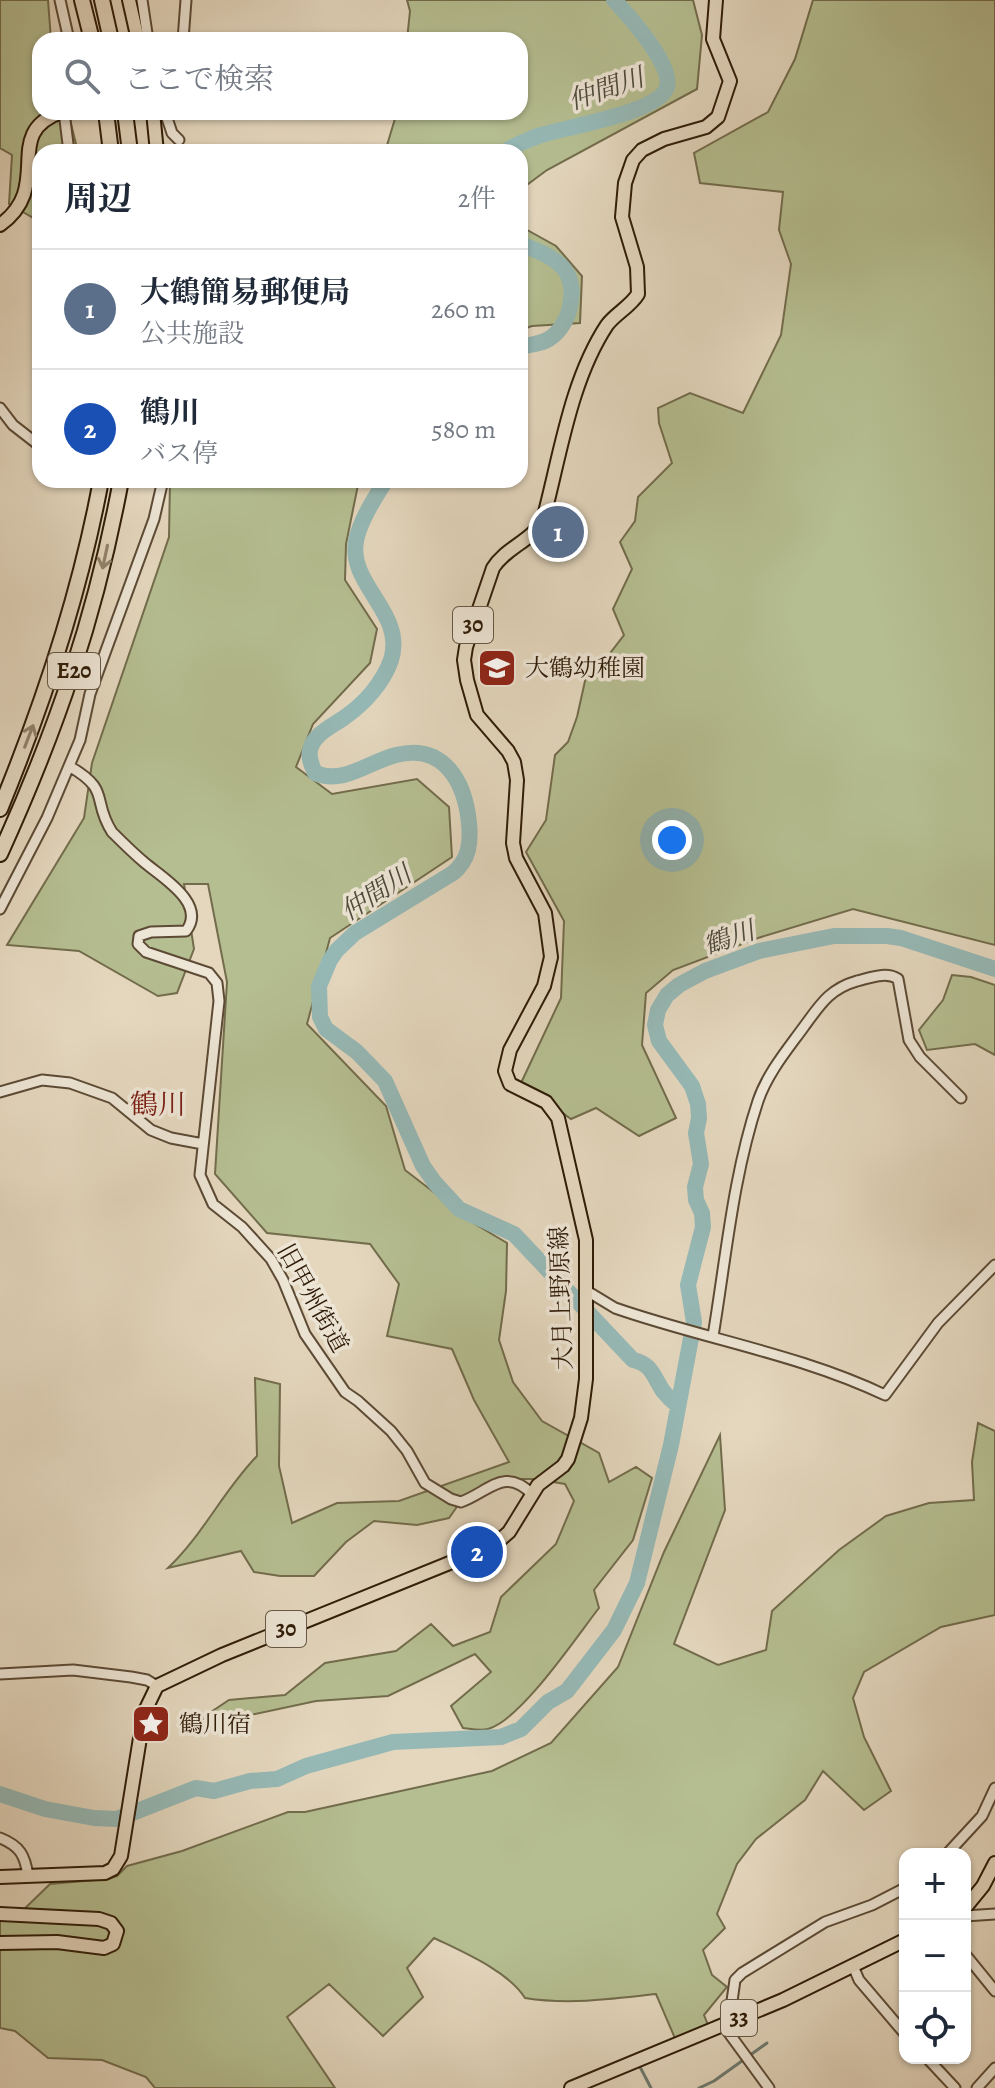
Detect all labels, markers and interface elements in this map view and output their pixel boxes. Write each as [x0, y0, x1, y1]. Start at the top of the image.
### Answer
search box [32, 32, 528, 120]
icon: search [60, 54, 104, 98]
text: ここで検索 [124, 59, 274, 99]
water label: 仲間川 [563, 59, 651, 118]
text: 周辺 [64, 175, 132, 222]
text: 2件 [458, 181, 496, 216]
text: 大鶴簡易郵便局 [140, 272, 350, 312]
text: 1 [85, 292, 95, 327]
text: 260 m [431, 292, 496, 327]
text: 公共施設 [140, 316, 244, 351]
text: 鶴川 [140, 392, 200, 432]
text: 2 [84, 412, 96, 447]
text: 580 m [432, 412, 496, 447]
text: バス停 [140, 436, 218, 471]
pin: 1 [532, 502, 584, 562]
one-way arrow [97, 543, 112, 569]
road number: 30 [453, 607, 493, 643]
school or university icon: 大鶴幼稚園 [476, 647, 518, 689]
place label: 大鶴幼稚園 [525, 652, 645, 684]
road number: E20 [48, 653, 100, 689]
one-way arrow [23, 724, 37, 749]
your location [652, 820, 692, 860]
water label: 仲間川 [334, 855, 421, 929]
water label: 鶴川 [699, 912, 762, 963]
district label: 鶴川 [130, 1086, 186, 1124]
street label: 大月上野原線 [542, 1225, 580, 1371]
street label: 旧甲州街道 [270, 1238, 356, 1358]
pin: 2 [451, 1522, 503, 1582]
road number: 30 [266, 1611, 306, 1647]
place icon: 鶴川宿 [130, 1703, 172, 1745]
place label: 鶴川宿 [179, 1708, 251, 1740]
map controls [899, 1848, 971, 2064]
button: + [899, 1848, 971, 1920]
button: − [899, 1920, 971, 1992]
button: locate [899, 1992, 971, 2064]
road number: 33 [721, 2000, 757, 2036]

